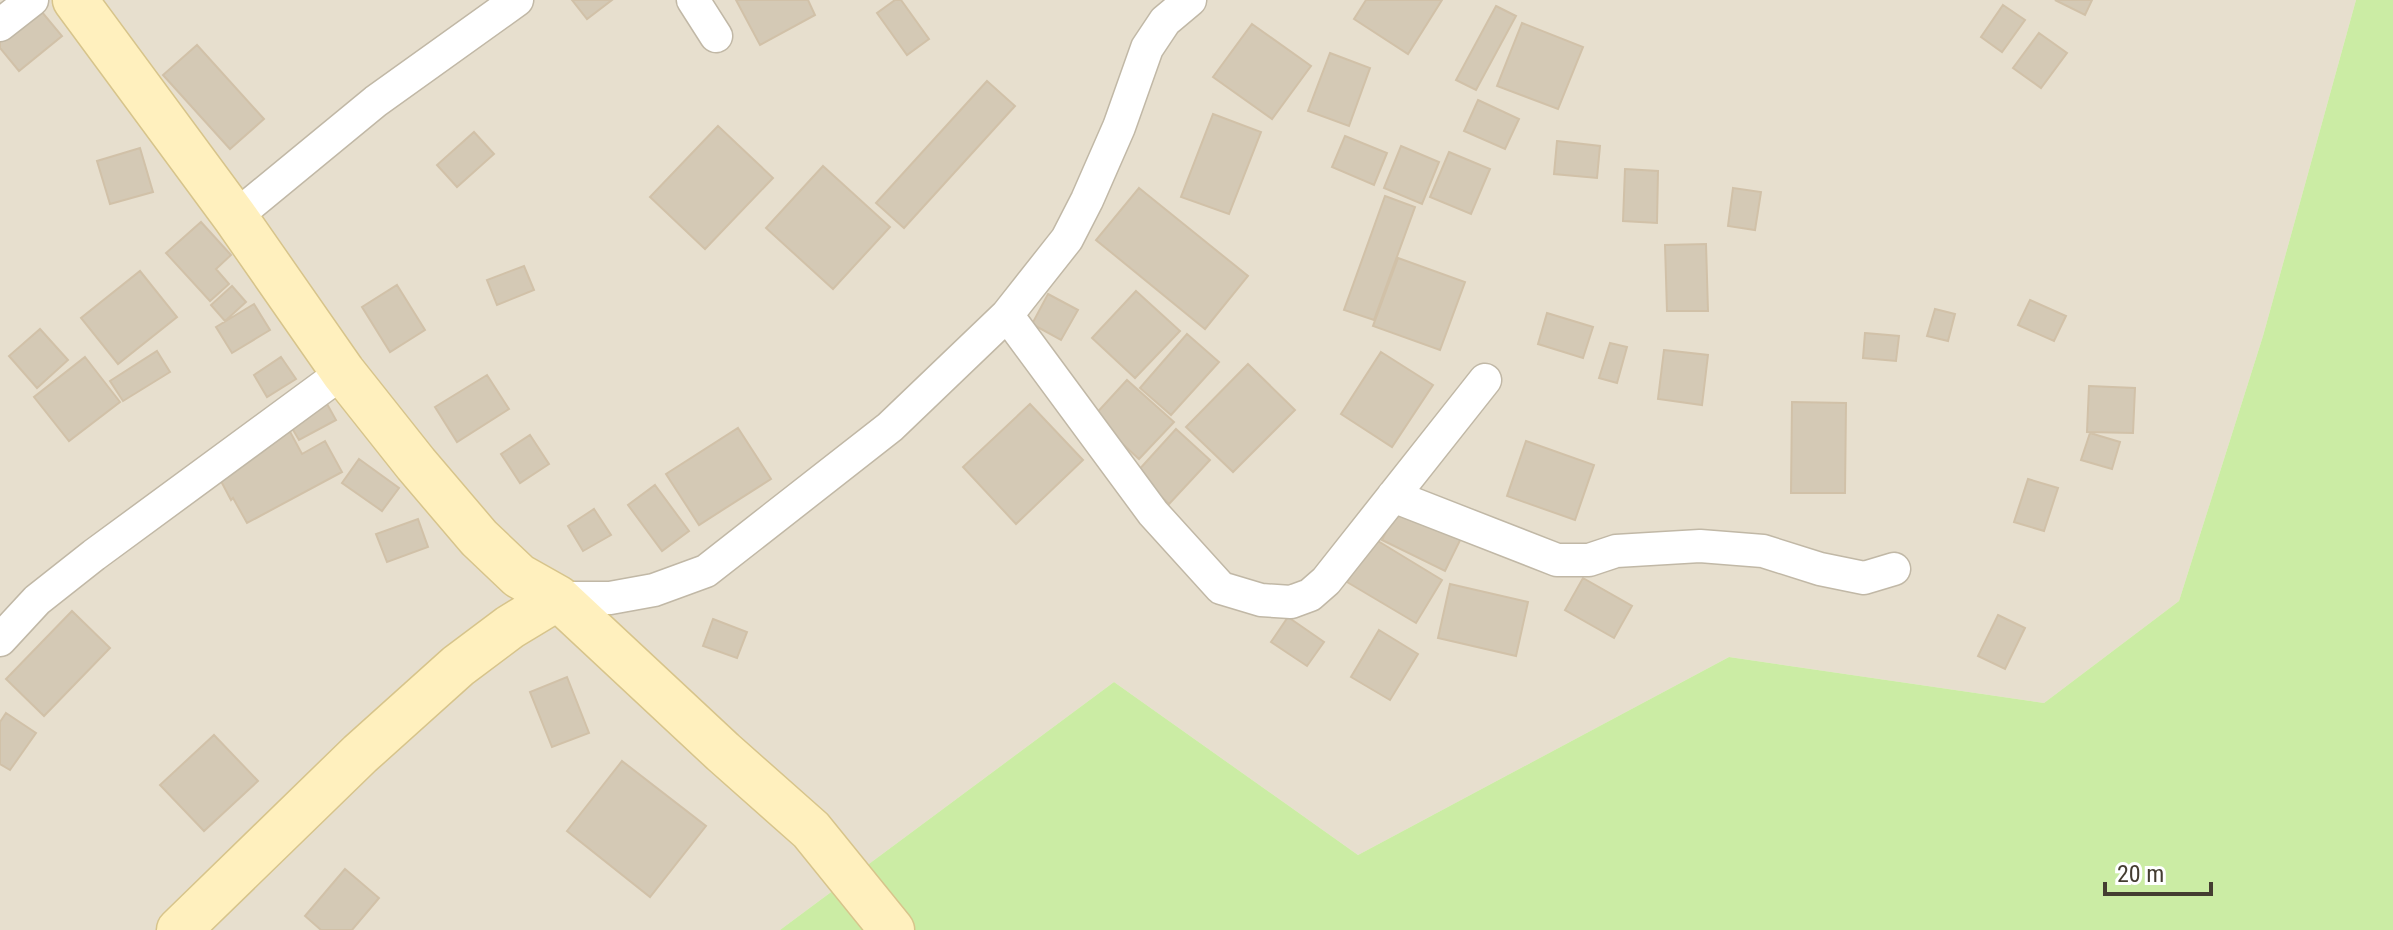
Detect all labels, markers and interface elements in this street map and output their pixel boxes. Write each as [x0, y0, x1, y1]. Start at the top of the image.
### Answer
scale bar [2105, 846, 2211, 896]
text: 20 m [2117, 860, 2164, 888]

